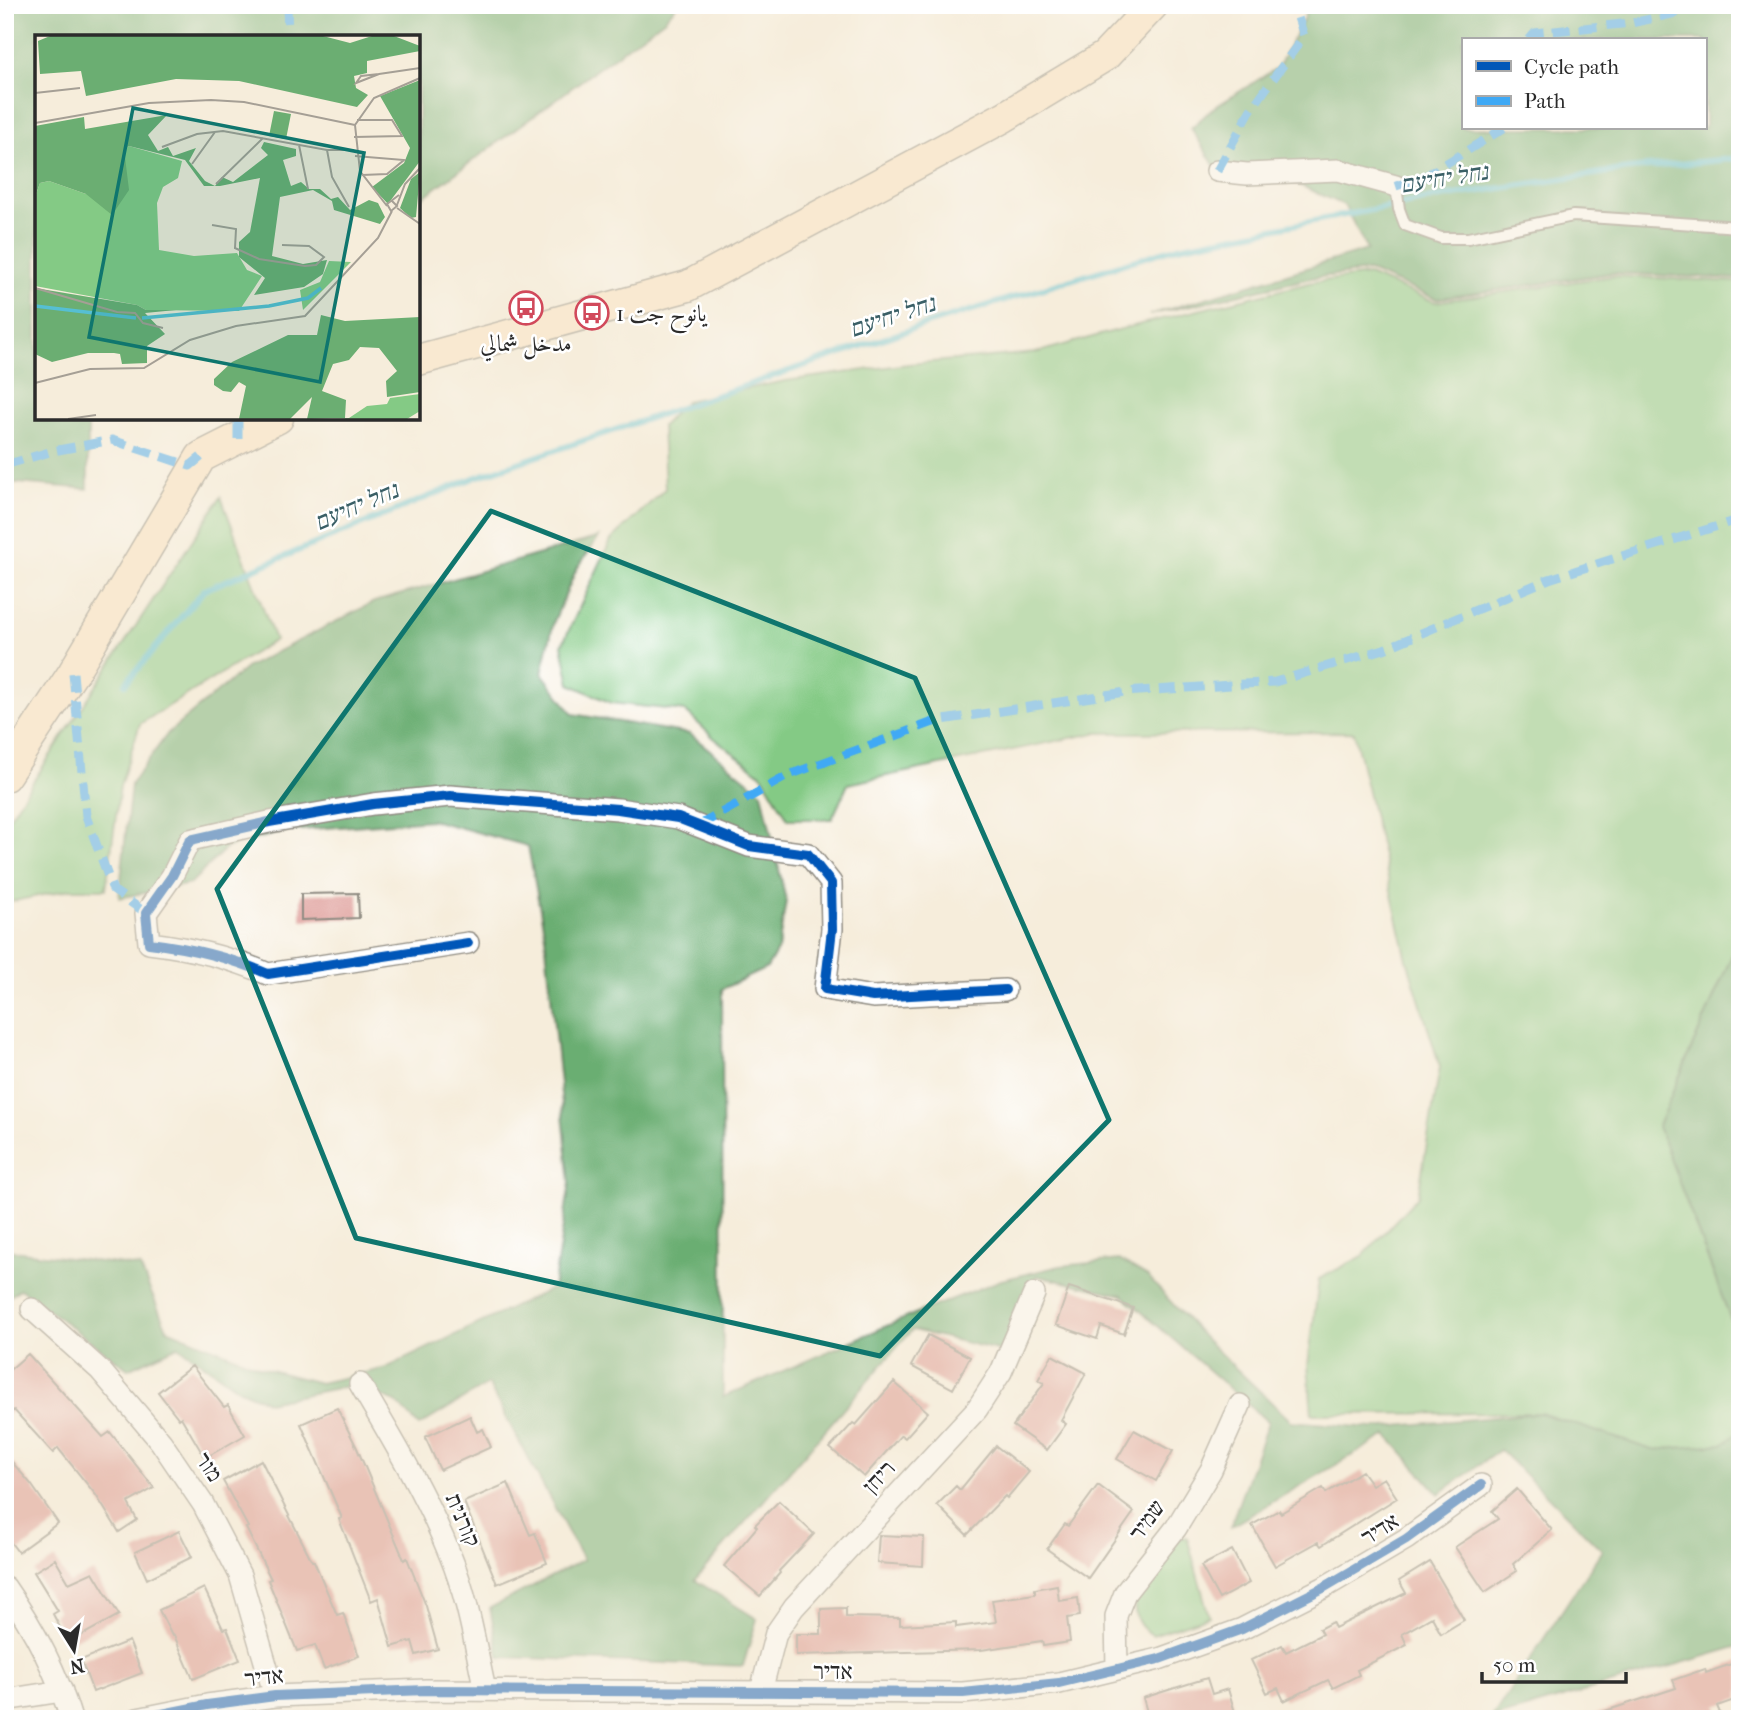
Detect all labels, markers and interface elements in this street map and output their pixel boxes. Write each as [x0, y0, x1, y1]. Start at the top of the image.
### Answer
inset map [35, 35, 420, 420]
legend [1462, 38, 1706, 130]
text: Cycle path [1524, 55, 1619, 79]
text: Path [1524, 89, 1566, 113]
water label: נחל יחיעם [1398, 157, 1492, 199]
water label: נחל יחיעם [846, 288, 940, 343]
bus stop icon: مدخل شمالي [507, 289, 545, 327]
bus stop icon: يانوح جت 1 [573, 294, 611, 332]
place label: يانوح جت 1 [616, 300, 708, 334]
place label: مدخل شمالي [480, 330, 572, 362]
water label: נחל יחיעם [310, 475, 404, 536]
street label: מור [190, 1447, 228, 1487]
street label: ריחן [857, 1455, 901, 1499]
street label: קורנית [440, 1489, 486, 1551]
street label: שמיר [1123, 1495, 1171, 1545]
street label: אדיר [1356, 1507, 1404, 1551]
north arrow [38, 1616, 108, 1686]
scale bar [1482, 1640, 1626, 1684]
text: 50 m [1493, 1653, 1536, 1677]
text: N [67, 1654, 86, 1678]
street label: אדיר [813, 1658, 853, 1685]
street label: אדיר [243, 1662, 285, 1692]

